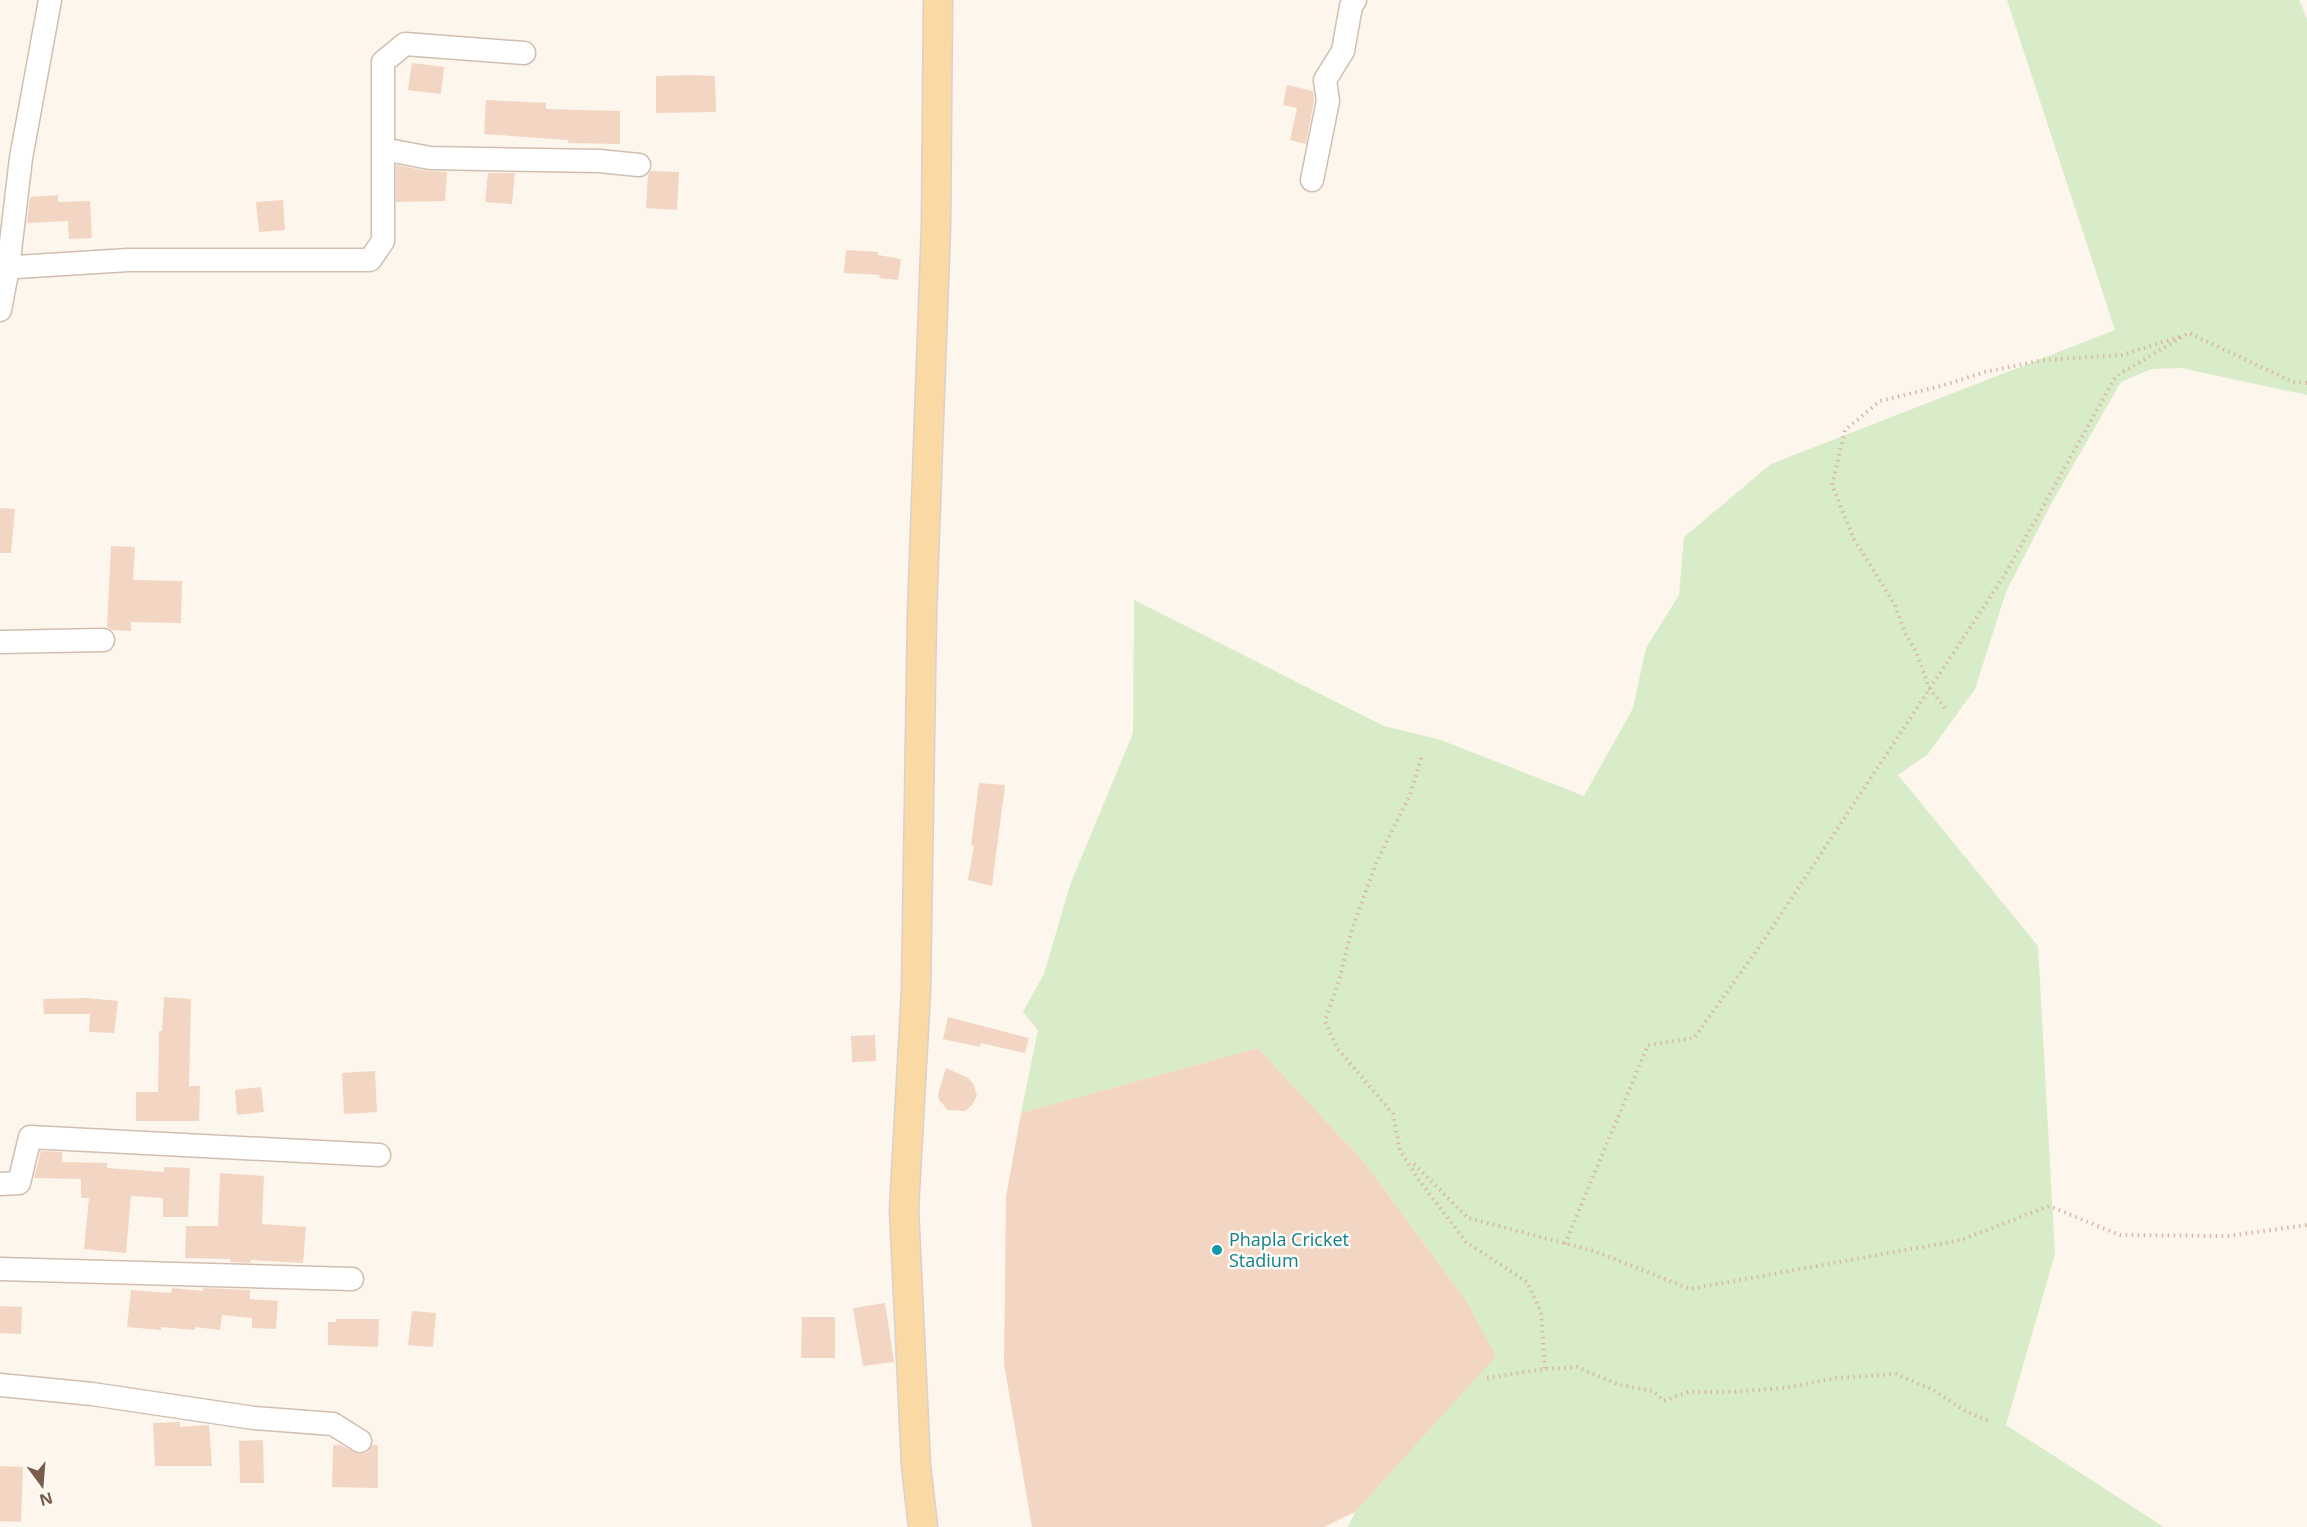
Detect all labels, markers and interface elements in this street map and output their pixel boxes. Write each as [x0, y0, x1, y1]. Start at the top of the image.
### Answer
place label: Phapla Cricket Stadium [1229, 1227, 1349, 1272]
marker: Phapla Cricket Stadium [1210, 1243, 1224, 1257]
north arrow [12, 1455, 72, 1515]
text: N [37, 1487, 55, 1512]

